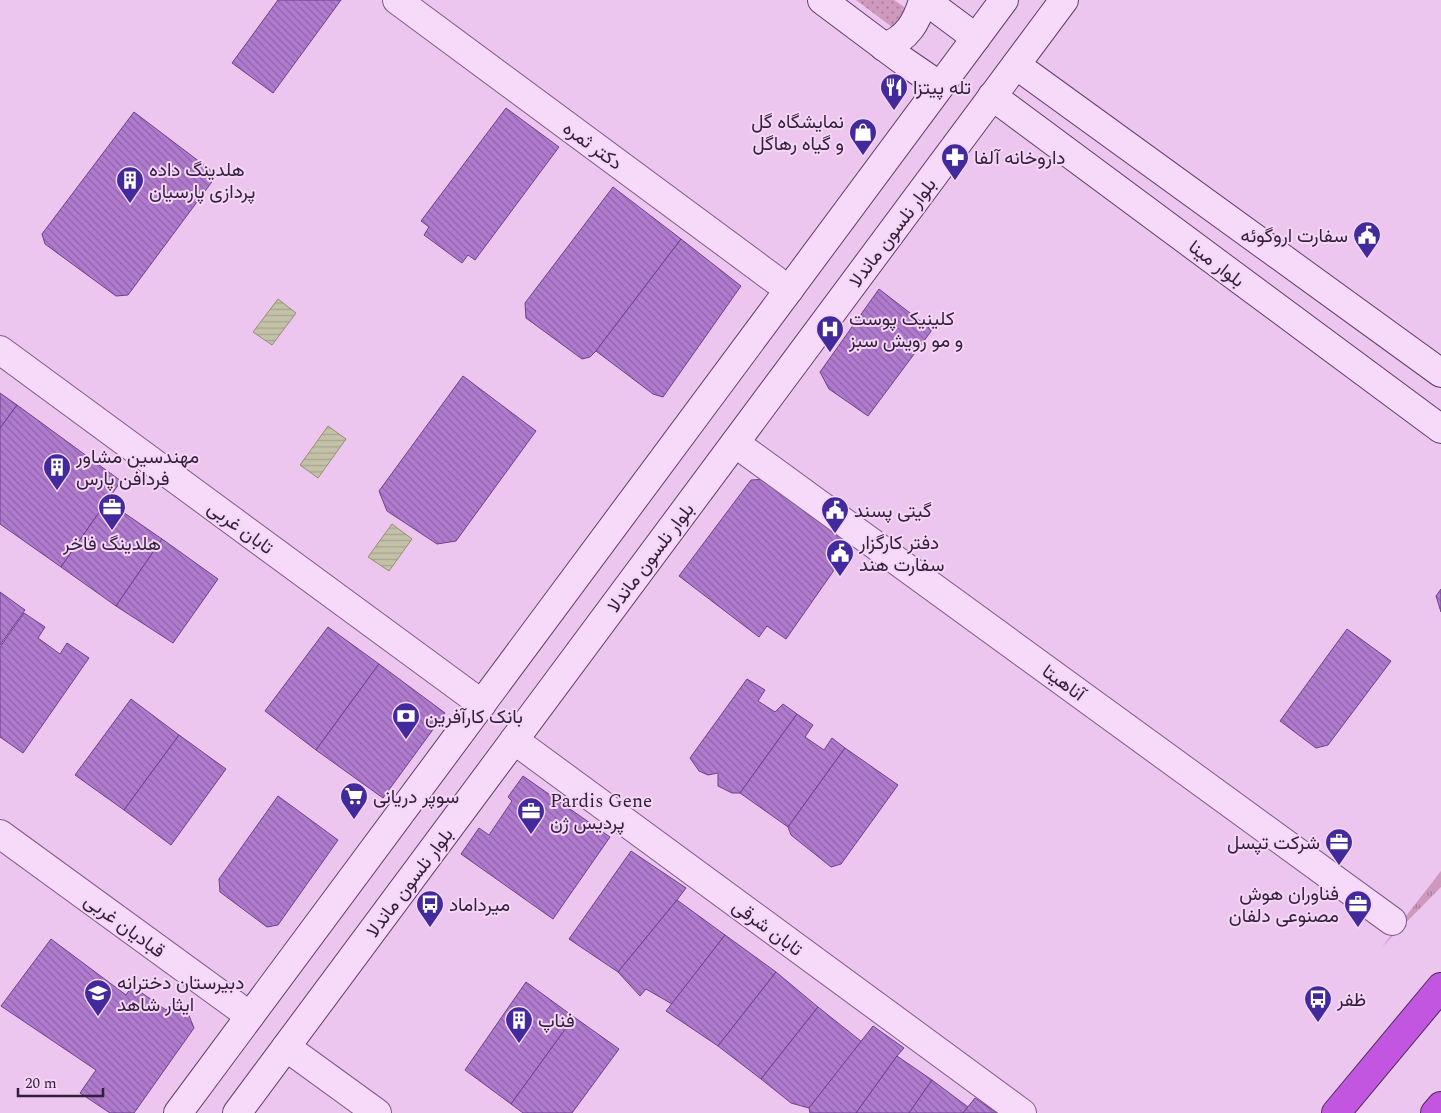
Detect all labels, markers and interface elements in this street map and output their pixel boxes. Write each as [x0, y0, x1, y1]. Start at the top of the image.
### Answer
restaurant icon: تله پیتزا [879, 72, 909, 111]
place label: تله پیتزا [913, 74, 971, 103]
place label: نمایشگاه گل و گیاه رهاگل [751, 108, 844, 159]
street label: دکتر ثمره [556, 115, 628, 178]
shop icon: نمایشگاه گل و گیاه رهاگل [848, 117, 878, 156]
pharmacy icon: داروخانه آلفا [940, 142, 970, 181]
place label: داروخانه آلفا [974, 144, 1065, 173]
place label: هلدینگ داده پردازی پارسیان [149, 156, 255, 207]
building icon: هلدینگ داده پردازی پارسیان [115, 165, 145, 204]
street label: بلوار نلسون ماندلا [842, 172, 944, 294]
public building icon: سفارت اروگوئه [1352, 220, 1382, 259]
place label: سفارت اروگوئه [1241, 222, 1348, 251]
street label: بلوار مینا [1182, 233, 1250, 295]
place label: کلینیک پوست و مو رویش سبز [848, 305, 963, 356]
hospital icon: کلینیک پوست و مو رویش سبز [815, 314, 845, 353]
place label: مهندسین مشاور فردافن پارس [75, 443, 199, 494]
building icon: مهندسین مشاور فردافن پارس [42, 452, 72, 491]
office icon: هلدینگ فاخر [97, 492, 127, 531]
street label: تابان غربی [201, 494, 279, 562]
public building icon: گیتی پسند [820, 495, 850, 534]
street label: بلوار نلسون ماندلا [600, 497, 702, 619]
place label: گیتی پسند [854, 497, 932, 526]
place label: دفتر کارگزار سفارت هند [858, 529, 945, 580]
place label: هلدینگ فاخر [62, 530, 161, 559]
public building icon: دفتر کارگزار سفارت هند [825, 538, 855, 577]
street label: آناهیتا [1036, 658, 1092, 710]
bank icon: بانک کارآفرین [391, 701, 421, 740]
place label: بانک کارآفرین [425, 703, 523, 732]
supermarket icon: سوپر دریانی [339, 781, 369, 820]
place label: سوپر دریانی [373, 783, 459, 812]
place label: Pardis Gene پردیس ژن [550, 787, 652, 838]
office icon: Pardis Gene پردیس ژن [516, 796, 546, 835]
street label: بلوار نلسون ماندلا [359, 822, 461, 944]
office icon: شرکت تپسل [1324, 827, 1354, 866]
place label: شرکت تپسل [1227, 829, 1320, 858]
place label: فناوران هوش مصنوعی دلفان [1229, 880, 1339, 931]
street label: قبادیان غربی [77, 887, 171, 966]
bus stop icon: میرداماد [415, 889, 445, 928]
office icon: فناوران هوش مصنوعی دلفان [1343, 889, 1373, 928]
place label: میرداماد [449, 891, 510, 920]
street label: تابان شرقی [726, 893, 809, 964]
place label: دبیرستان دخترانه ایثار شاهد [117, 969, 244, 1020]
school or university icon: دبیرستان دخترانه ایثار شاهد [83, 978, 113, 1017]
bus stop icon: ظفر [1303, 984, 1333, 1023]
place label: ظفر [1336, 986, 1366, 1015]
building icon: فناپ [504, 1005, 534, 1044]
place label: فناپ [538, 1007, 575, 1036]
scale bar [18, 1066, 102, 1098]
text: 20 m [25, 1072, 57, 1095]

